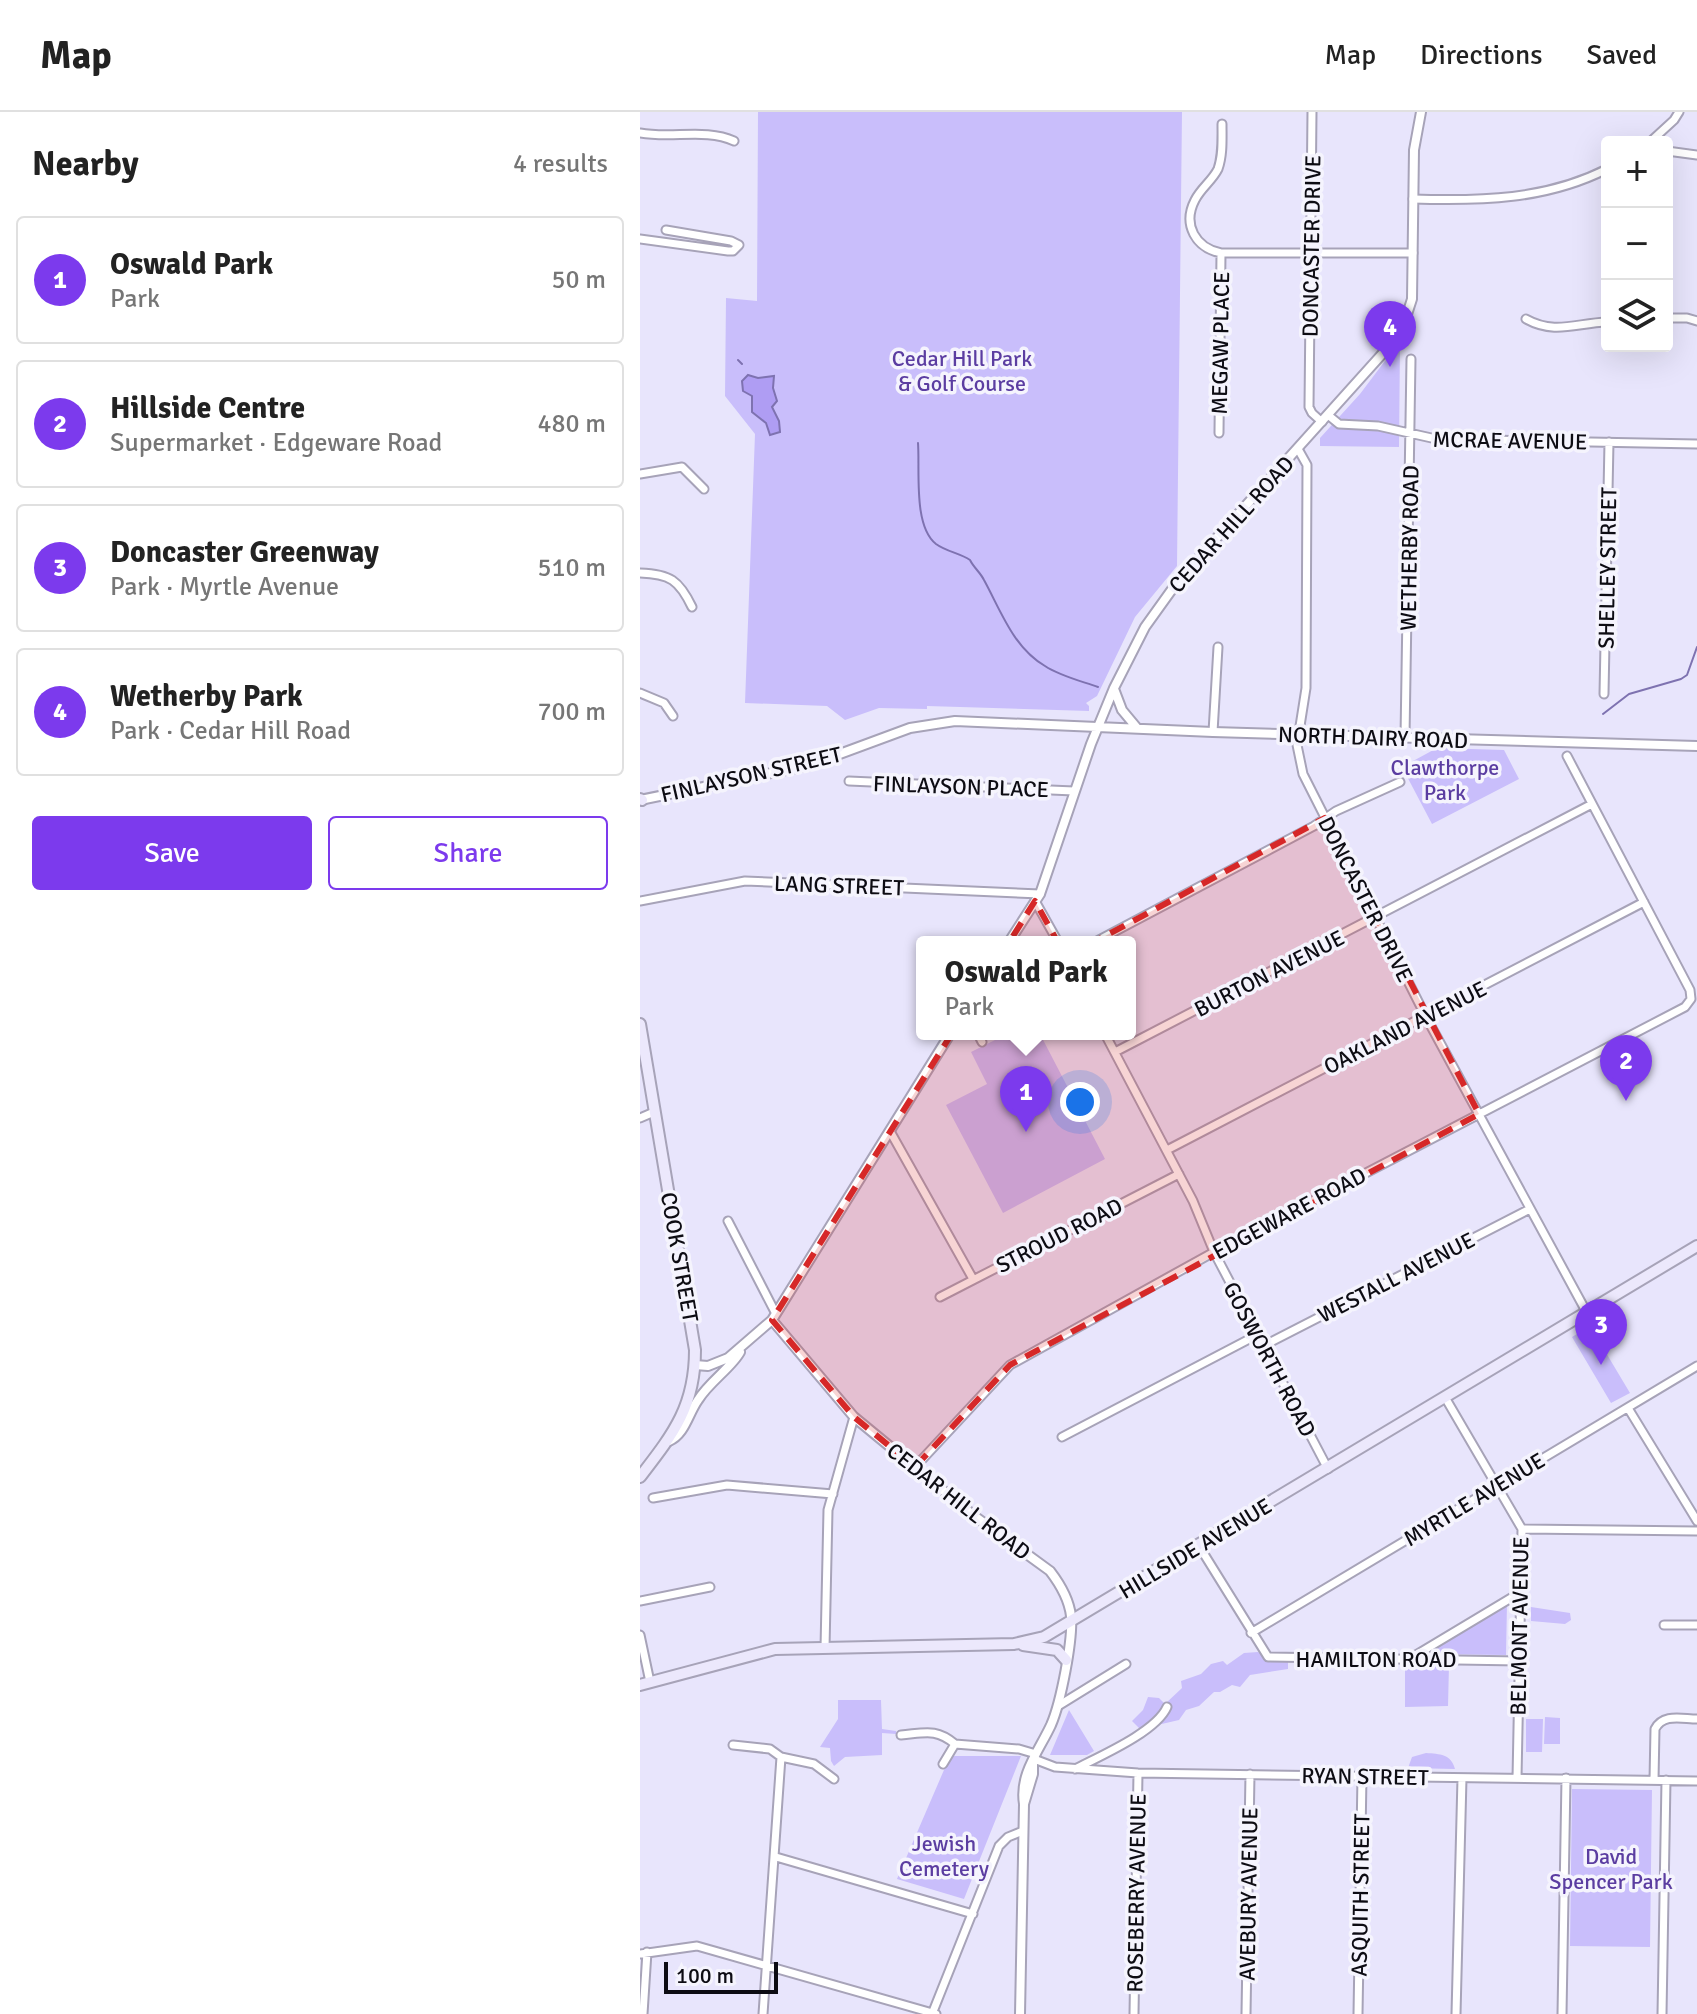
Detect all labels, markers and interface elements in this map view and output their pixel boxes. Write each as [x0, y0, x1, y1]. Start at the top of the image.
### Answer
text: Map [40, 32, 112, 79]
text: Map [1324, 38, 1376, 72]
text: Directions [1420, 38, 1542, 72]
text: Saved [1586, 38, 1657, 72]
map controls [1601, 136, 1673, 352]
button: + [1601, 136, 1673, 208]
text: Nearby [32, 143, 139, 185]
text: 4 results [513, 148, 608, 180]
street label: DONCASTER DRIVE [1296, 155, 1327, 337]
button: − [1601, 208, 1673, 280]
text: Oswald Park [110, 246, 273, 283]
text: 1 [53, 264, 67, 296]
text: 50 m [551, 264, 606, 296]
street label: MEGAW PLACE [1206, 271, 1235, 415]
button: layers [1601, 280, 1673, 352]
text: Park [110, 283, 160, 315]
pin: 4 [1364, 301, 1416, 367]
park label: Cedar Hill Park & Golf Course [892, 345, 1032, 397]
text: Hillside Centre [110, 390, 305, 427]
text: 2 [53, 408, 67, 440]
text: 480 m [537, 408, 606, 440]
street label: MCRAE AVENUE [1432, 426, 1587, 455]
text: Supermarket · Edgeware Road [110, 427, 442, 459]
street label: CEDAR HILL ROAD [1163, 450, 1300, 598]
street label: WETHERBY ROAD [1395, 465, 1424, 631]
street label: SHELLEY STREET [1593, 487, 1622, 649]
text: Doncaster Greenway [110, 534, 379, 571]
text: 3 [53, 552, 67, 584]
text: 510 m [537, 552, 606, 584]
text: Park · Myrtle Avenue [110, 571, 339, 603]
text: Wetherby Park [110, 678, 303, 715]
text: 4 [53, 696, 67, 728]
text: 700 m [537, 696, 606, 728]
text: Park · Cedar Hill Road [110, 715, 351, 747]
street label: NORTH DAIRY ROAD [1278, 721, 1468, 754]
street label: FINLAYSON STREET [658, 740, 844, 808]
park label: Clawthorpe Park [1391, 754, 1499, 806]
street label: FINLAYSON PLACE [872, 770, 1050, 803]
street label: DONCASTER DRIVE [1312, 812, 1419, 987]
button: Save [32, 816, 312, 890]
button: Share [328, 816, 608, 890]
street label: LANG STREET [774, 870, 905, 901]
street label: BURTON AVENUE [1190, 924, 1349, 1023]
popup [916, 936, 1136, 1040]
text: Oswald Park [944, 954, 1108, 991]
street label: OAKLAND AVENUE [1319, 975, 1491, 1080]
text: Park [944, 991, 994, 1023]
pin: 2 [1600, 1035, 1652, 1101]
pin: 1 [1000, 1066, 1052, 1132]
your location [1060, 1082, 1100, 1122]
street label: EDGEWARE ROAD [1208, 1162, 1371, 1265]
street label: COOK STREET [655, 1190, 704, 1324]
street label: STROUD ROAD [991, 1192, 1127, 1279]
street label: WESTALL AVENUE [1313, 1226, 1479, 1329]
street label: GOSWORTH ROAD [1217, 1277, 1322, 1441]
pin: 3 [1575, 1299, 1627, 1365]
street label: CEDAR HILL ROAD [882, 1437, 1036, 1566]
street label: MYRTLE AVENUE [1399, 1447, 1550, 1552]
street label: HILLSIDE AVENUE [1114, 1492, 1277, 1605]
street label: BELMONT AVENUE [1504, 1536, 1535, 1716]
street label: HAMILTON ROAD [1296, 1646, 1456, 1673]
street label: RYAN STREET [1301, 1762, 1429, 1791]
street label: ROSEBERRY AVENUE [1121, 1793, 1152, 1993]
street label: AVEBURY AVENUE [1233, 1807, 1264, 1981]
street label: ASQUITH STREET [1346, 1813, 1375, 1977]
park label: Jewish Cemetery [899, 1830, 990, 1882]
park label: David Spencer Park [1549, 1843, 1673, 1895]
scale bar [664, 1958, 778, 1994]
text: 100 m [676, 1962, 734, 1989]

